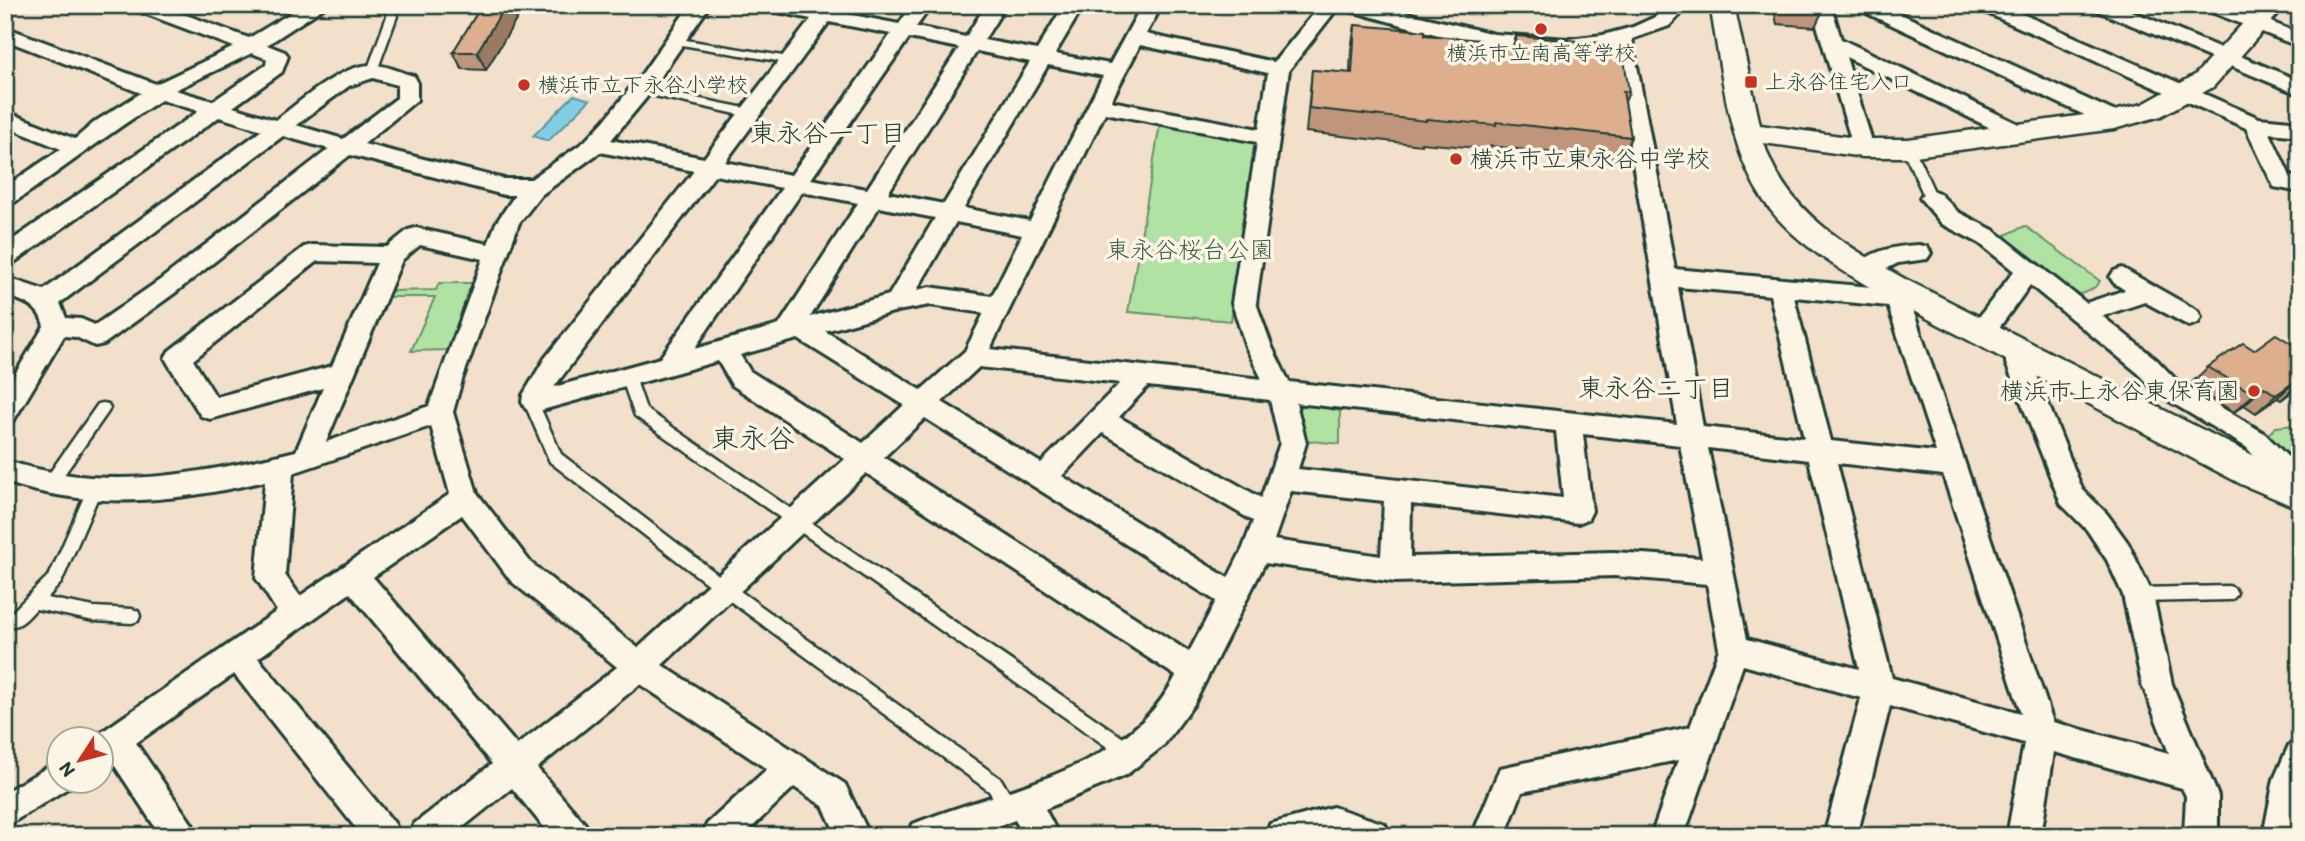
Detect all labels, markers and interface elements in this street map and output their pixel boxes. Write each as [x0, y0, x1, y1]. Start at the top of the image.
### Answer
marker: 横浜市立南高等学校 [1533, 21, 1549, 37]
place label: 横浜市立南高等学校 [1447, 40, 1636, 65]
place label: 上永谷住宅入口 [1765, 69, 1912, 94]
place label: 横浜市立下永谷小学校 [538, 72, 748, 97]
marker: 上永谷住宅入口 [1743, 74, 1759, 90]
marker: 横浜市立下永谷小学校 [516, 77, 532, 93]
district label: 東永谷一丁目 [750, 117, 906, 149]
place label: 横浜市立東永谷中学校 [1470, 144, 1710, 173]
marker: 横浜市立東永谷中学校 [1448, 151, 1464, 167]
park label: 東永谷桜台公園 [1106, 235, 1274, 264]
district label: 東永谷二丁目 [1578, 372, 1734, 404]
place label: 横浜市上永谷東保育園 [2000, 376, 2240, 405]
marker: 横浜市上永谷東保育園 [2246, 383, 2262, 399]
district label: 東永谷 [711, 421, 795, 455]
north arrow [46, 726, 116, 796]
text: N [54, 758, 80, 782]

